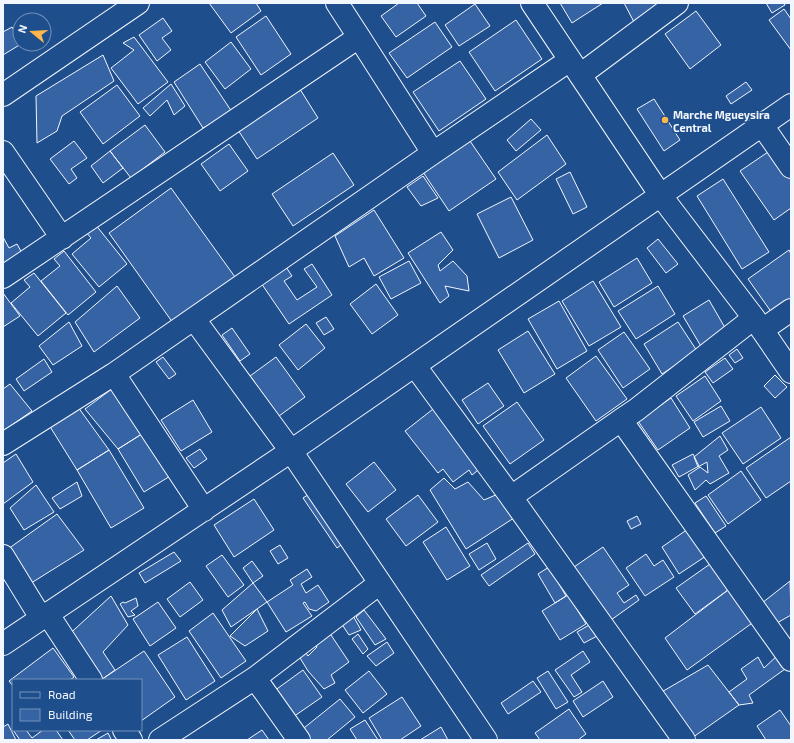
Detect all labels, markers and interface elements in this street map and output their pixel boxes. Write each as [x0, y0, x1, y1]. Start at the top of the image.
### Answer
north arrow [12, 12, 52, 52]
text: N [15, 23, 29, 35]
place label: Marche Mgueysira Central [673, 108, 770, 134]
marker: Marche Mgueysira Central [660, 115, 670, 125]
legend [12, 679, 142, 731]
text: Road [48, 687, 76, 701]
text: Building [48, 707, 93, 721]

